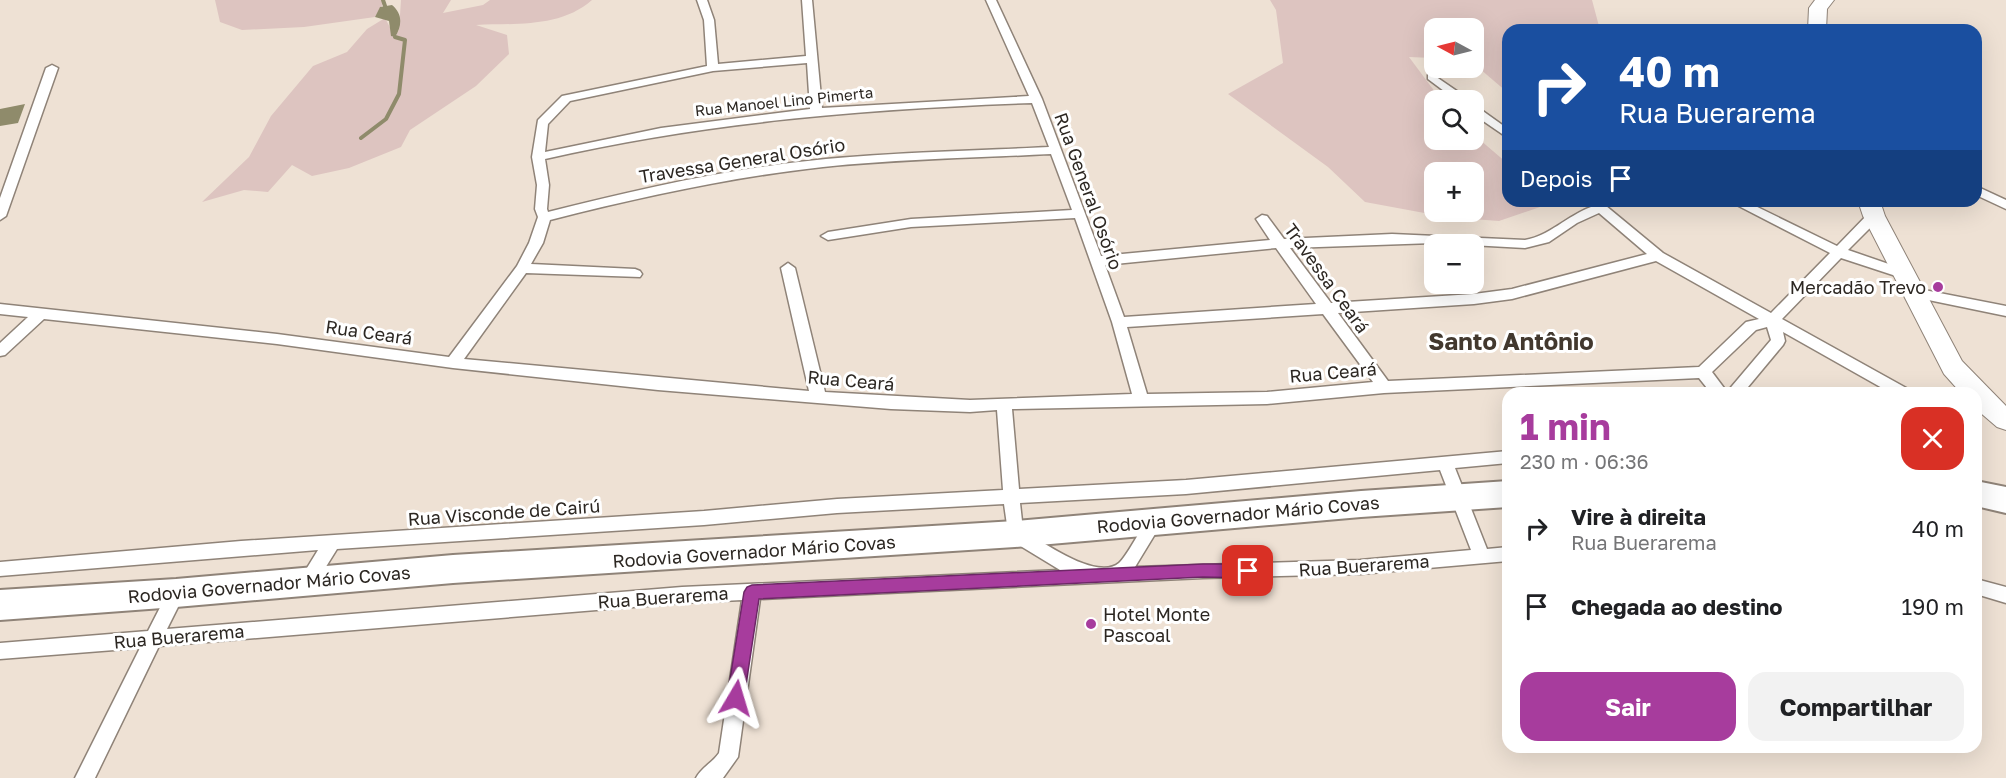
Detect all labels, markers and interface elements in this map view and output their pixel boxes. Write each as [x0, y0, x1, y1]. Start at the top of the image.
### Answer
north arrow [1424, 18, 1484, 78]
map controls [1424, 18, 1484, 294]
text: 40 m [1619, 46, 1720, 96]
icon: right [1520, 48, 1598, 126]
street label: Rua Manoel Lino Pimerta [694, 83, 874, 119]
button: search [1424, 90, 1484, 150]
text: Rua Buerarema [1619, 97, 1816, 129]
street label: Rua General Osório [1050, 109, 1128, 273]
street label: Travessa General Osório [637, 133, 847, 187]
button: + [1424, 162, 1484, 222]
icon: arrive [1604, 162, 1637, 195]
text: Depois [1520, 165, 1592, 192]
street label: Travessa Ceará [1280, 219, 1374, 337]
button: − [1424, 234, 1484, 294]
place label: Mercadão Trevo [1790, 276, 1926, 298]
marker: Mercadão Trevo [1931, 280, 1945, 294]
street label: Rua Ceará [324, 315, 414, 349]
district label: Santo Antônio [1428, 326, 1594, 355]
street label: Rua Ceará [1289, 357, 1377, 387]
street label: Rua Ceará [807, 365, 895, 395]
text: 1 min [1520, 405, 1611, 448]
button: close [1901, 407, 1964, 470]
text: 230 m · 06:36 [1520, 449, 1649, 473]
street label: Rodovia Governador Mário Covas [1096, 491, 1380, 537]
street label: Rua Visconde de Cairú [407, 494, 601, 530]
text: Vire à direita [1571, 503, 1706, 530]
icon: right [1520, 512, 1553, 545]
text: 40 m [1912, 515, 1964, 542]
street label: Rodovia Governador Mário Covas [612, 530, 896, 572]
text: Rua Buerarema [1571, 530, 1717, 554]
pin [1222, 545, 1273, 596]
street label: Rua Buerarema [1298, 549, 1430, 581]
icon: arrive [1231, 554, 1264, 587]
street label: Rodovia Governador Mário Covas [127, 561, 411, 607]
street label: Rua Buerarema [597, 581, 729, 613]
icon: arrive [1520, 590, 1553, 623]
text: Chegada ao destino [1571, 593, 1783, 620]
text: 190 m [1901, 593, 1964, 620]
place label: Hotel Monte Pascoal [1103, 603, 1210, 646]
marker: Hotel Monte Pascoal [1084, 617, 1098, 631]
street label: Rua Buerarema [113, 619, 245, 653]
position arrow [704, 666, 768, 730]
button: Sair [1520, 672, 1736, 741]
button: Compartilhar [1748, 672, 1964, 741]

